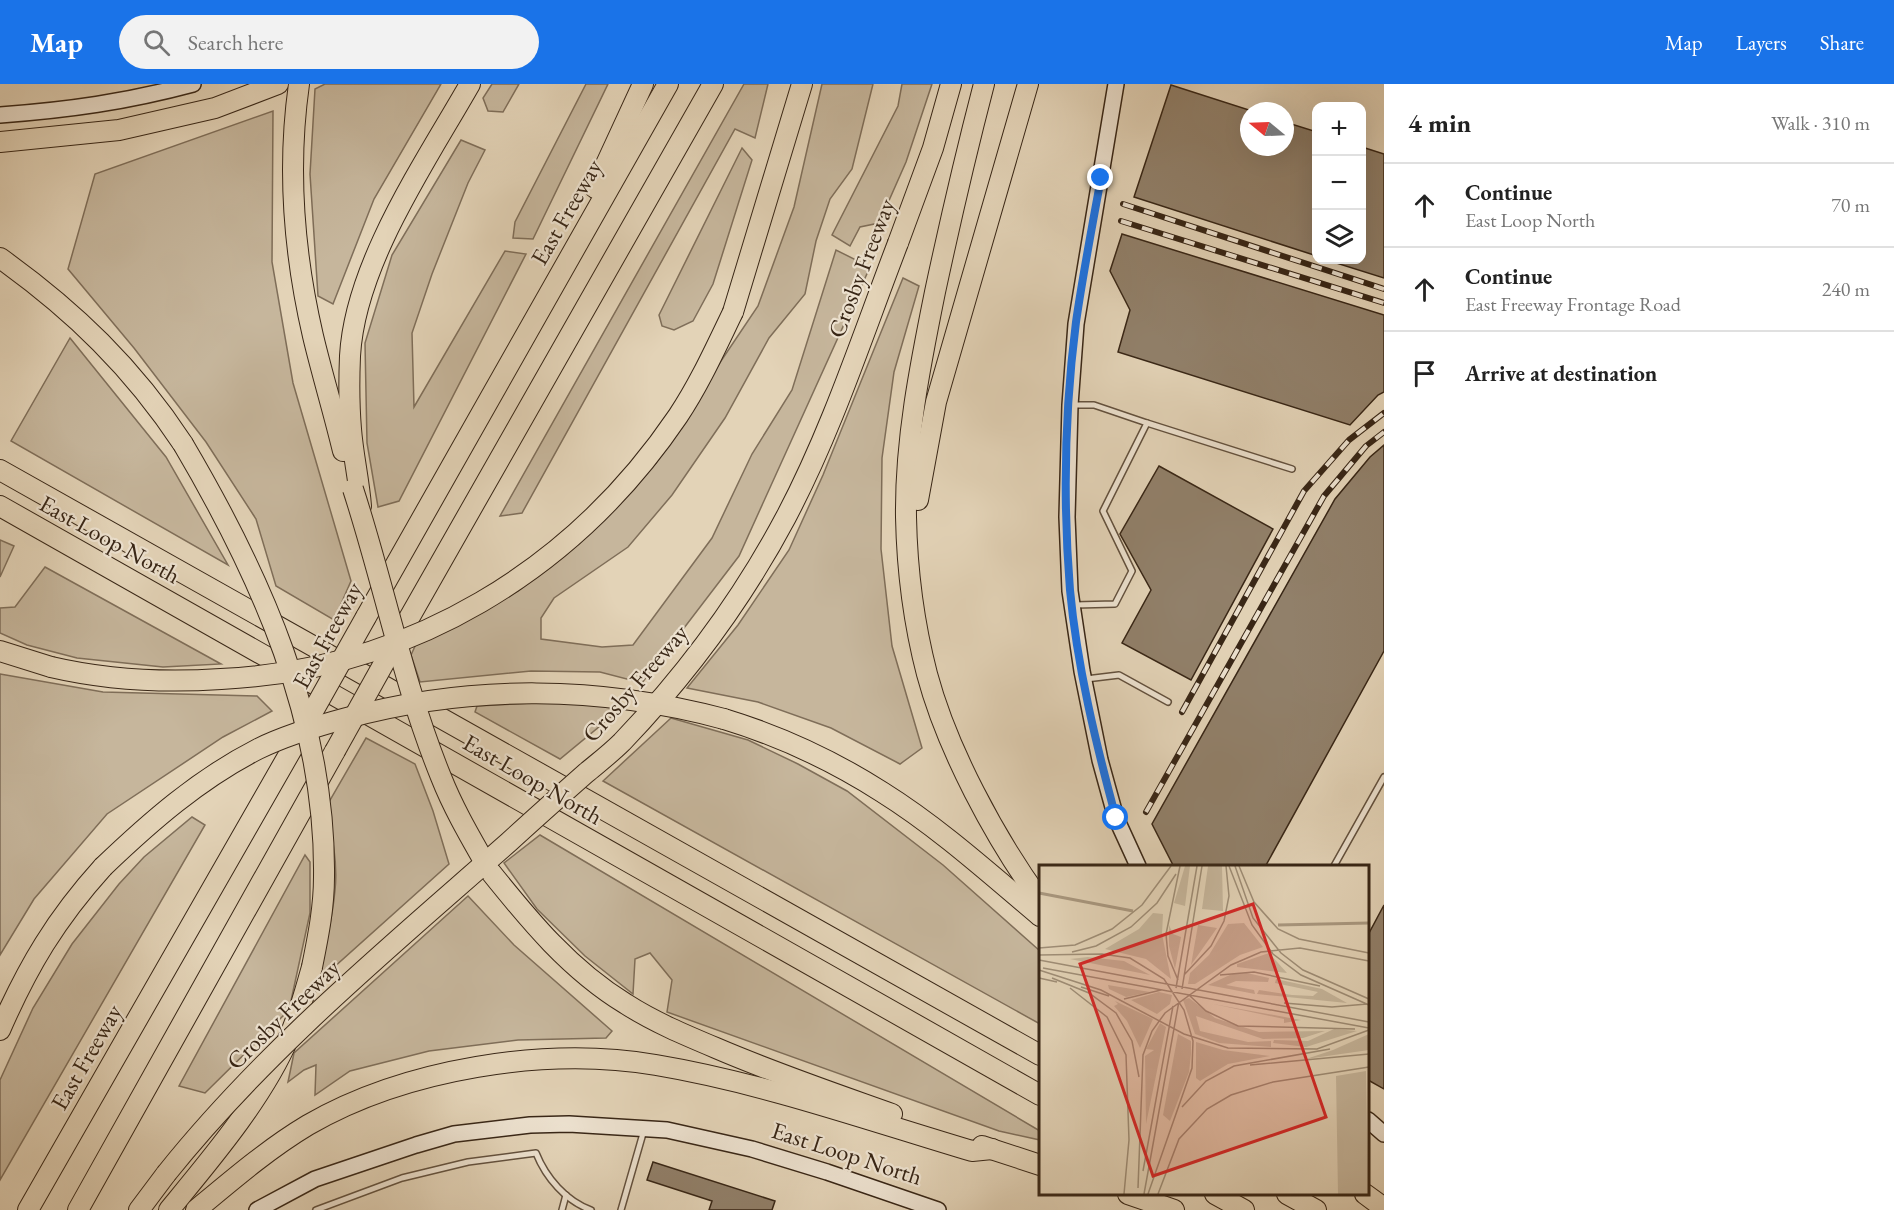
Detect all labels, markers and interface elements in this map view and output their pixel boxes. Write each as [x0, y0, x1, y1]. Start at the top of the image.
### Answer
search box [119, 15, 539, 69]
text: Map [30, 24, 83, 60]
icon: search [140, 26, 173, 59]
text: Search here [188, 28, 283, 57]
text: Map [1665, 29, 1703, 56]
text: Layers [1736, 29, 1787, 56]
text: Share [1820, 29, 1864, 56]
north arrow [1240, 102, 1294, 156]
map controls [1312, 102, 1366, 264]
button: + [1312, 102, 1366, 156]
text: 4 min [1408, 106, 1471, 140]
text: Walk · 310 m [1771, 110, 1870, 136]
street label: East Freeway [523, 153, 609, 271]
button: − [1312, 156, 1366, 210]
route end [1087, 164, 1113, 190]
text: Continue [1465, 178, 1552, 207]
icon: ahead [1408, 189, 1441, 222]
text: 70 m [1831, 192, 1870, 218]
street label: Crosby Freeway [820, 194, 902, 342]
text: East Loop North [1465, 207, 1595, 233]
button: layers [1312, 210, 1366, 264]
text: Continue [1465, 262, 1552, 291]
icon: ahead [1408, 273, 1441, 306]
text: 240 m [1822, 276, 1870, 302]
text: East Freeway Frontage Road [1465, 291, 1681, 317]
icon: arrive [1408, 357, 1441, 390]
text: Arrive at destination [1465, 359, 1657, 388]
street label: East Loop North [34, 488, 186, 590]
street label: East Freeway [285, 576, 369, 694]
street label: Crosby Freeway [575, 617, 695, 748]
street label: East Loop North [458, 726, 608, 832]
route start [1102, 804, 1128, 830]
inset map [1039, 865, 1369, 1195]
street label: Crosby Freeway [220, 952, 347, 1076]
street label: East Freeway [43, 998, 129, 1116]
street label: East Loop North [768, 1114, 926, 1192]

